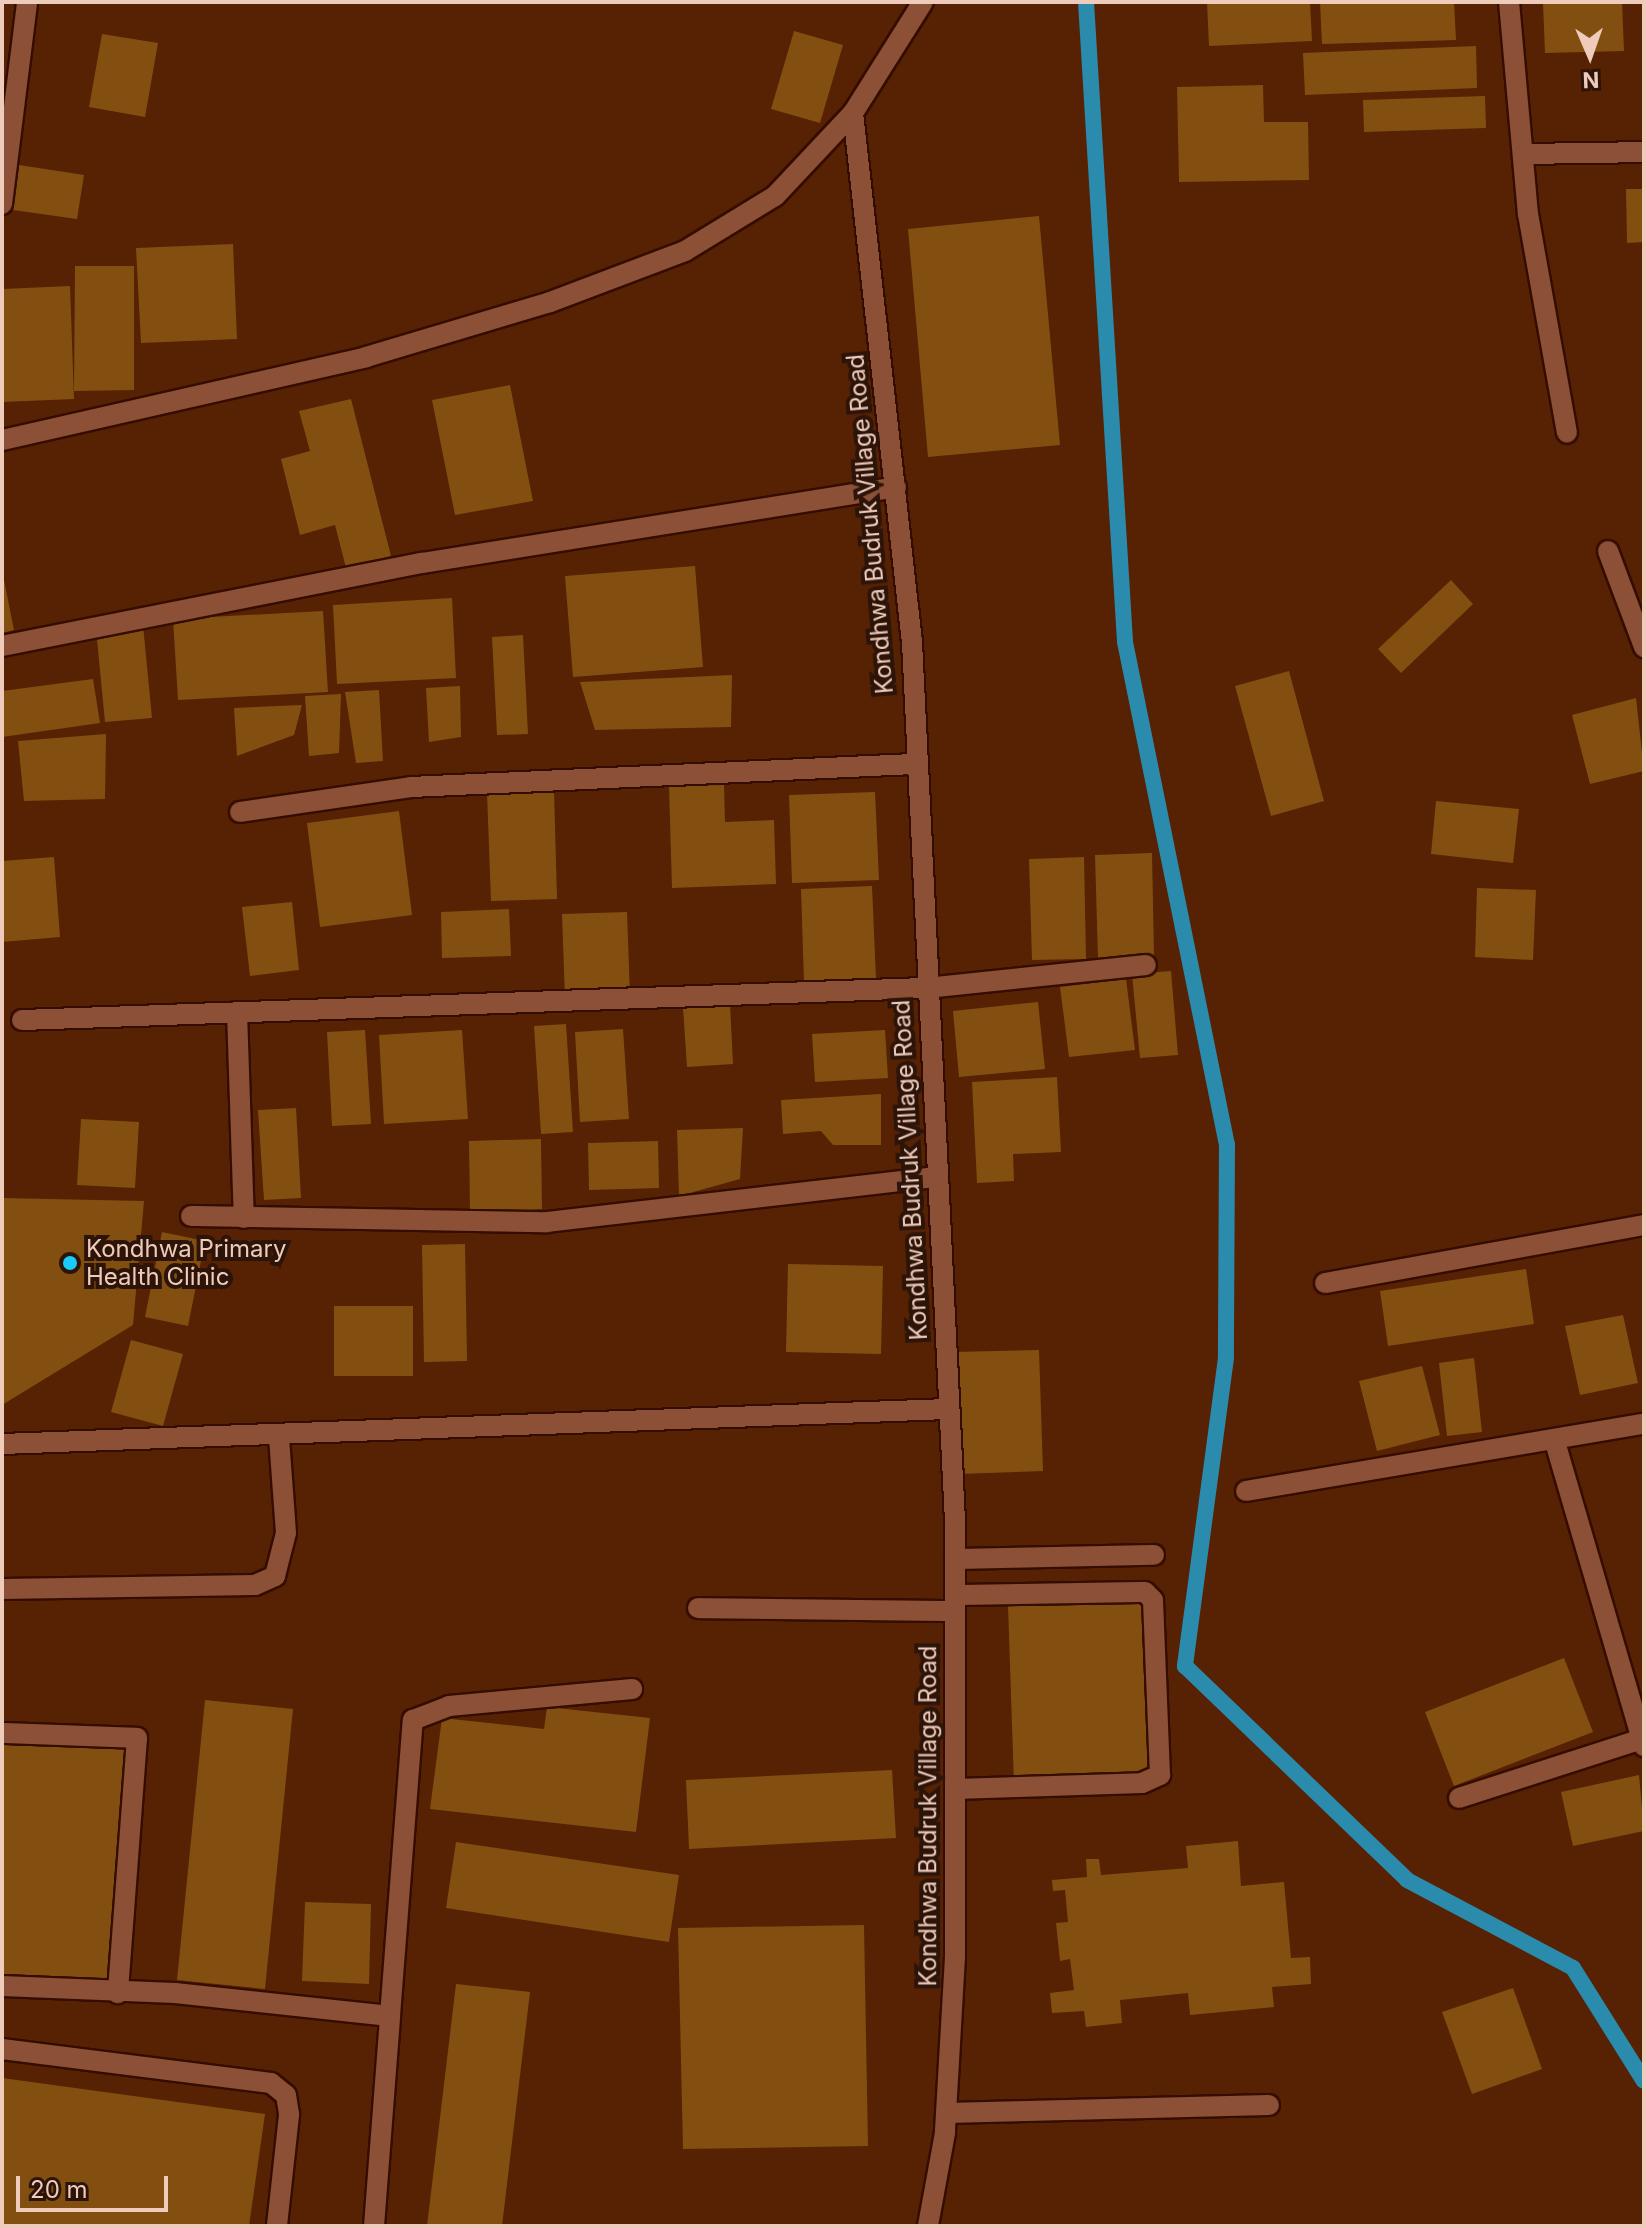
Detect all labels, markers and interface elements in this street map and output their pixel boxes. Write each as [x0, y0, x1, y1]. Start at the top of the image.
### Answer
north arrow [1550, 16, 1630, 96]
text: N [1582, 67, 1600, 93]
street label: Kondhwa Budruk Village Road [841, 353, 899, 695]
street label: Kondhwa Budruk Village Road [887, 999, 933, 1341]
place label: Kondhwa Primary Health Clinic [86, 1235, 286, 1291]
marker: Kondhwa Primary Health Clinic [61, 1254, 79, 1272]
street label: Kondhwa Budruk Village Road [914, 1645, 942, 1987]
scale bar [20, 2160, 172, 2210]
text: 20 m [30, 2175, 88, 2204]

